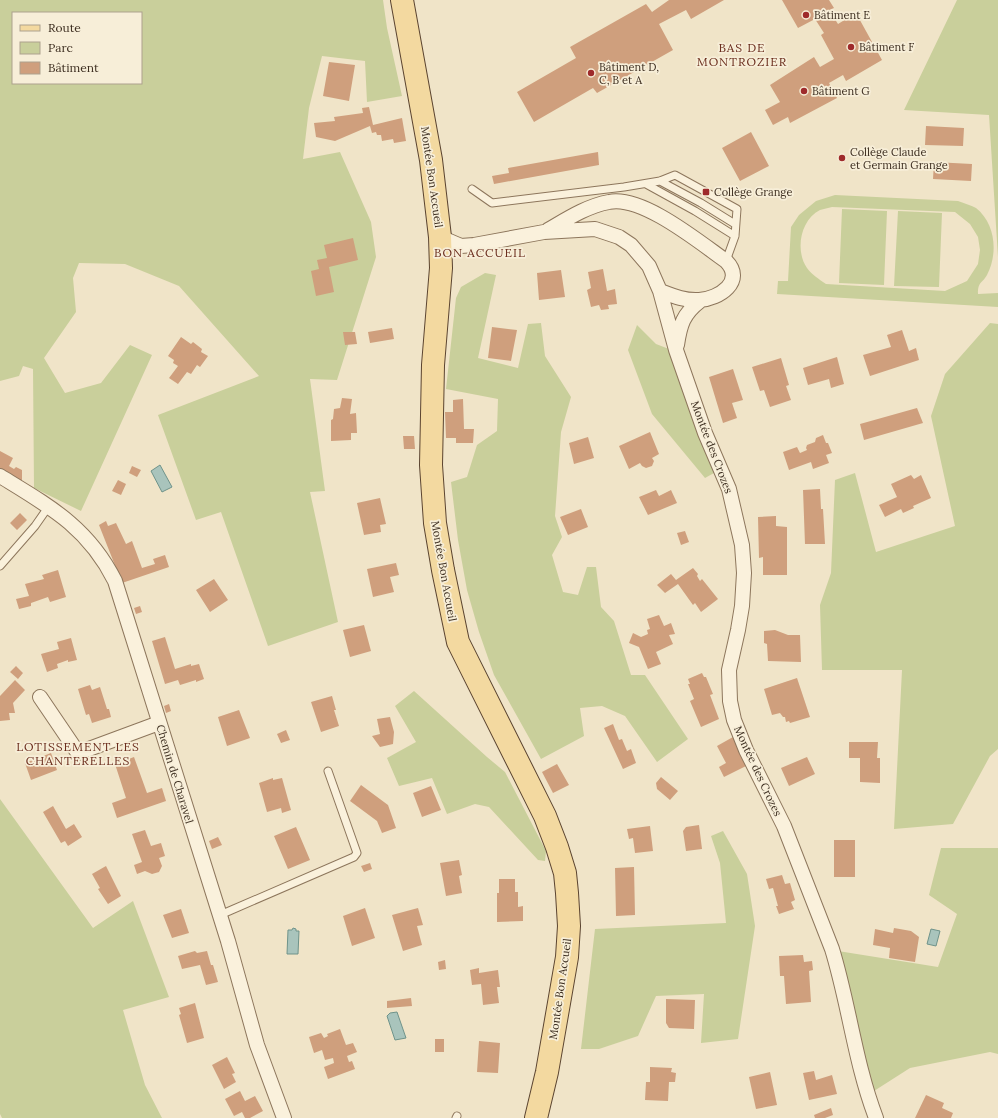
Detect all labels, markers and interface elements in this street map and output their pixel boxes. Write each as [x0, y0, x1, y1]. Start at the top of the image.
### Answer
place label: Bâtiment E [814, 8, 870, 22]
marker: Bâtiment E [801, 10, 811, 20]
legend [12, 12, 142, 84]
text: Route [48, 20, 81, 35]
text: Parc [48, 40, 73, 55]
district label: BAS DE MONTROZIER [697, 40, 787, 69]
place label: Bâtiment F [859, 40, 914, 54]
marker: Bâtiment F [846, 42, 856, 52]
text: Bâtiment [48, 60, 99, 75]
place label: Bâtiment D, C, B et A [599, 60, 659, 87]
marker: Bâtiment D, C, B et A [586, 68, 596, 78]
place label: Bâtiment G [812, 84, 870, 98]
marker: Bâtiment G [799, 86, 809, 96]
street label: Montée Bon Accueil [418, 125, 446, 229]
place label: Collège Claude et Germain Grange [850, 145, 948, 172]
marker: Collège Claude et Germain Grange [837, 153, 847, 163]
place label: Collège Grange [714, 185, 792, 199]
marker: Collège Grange [701, 187, 711, 197]
district label: BON ACCUEIL [434, 245, 526, 260]
street label: Montée des Crozes [688, 399, 736, 495]
street label: Montée Bon Accueil [428, 520, 460, 622]
street label: Chemin de Charavel [153, 723, 197, 825]
street label: Montée des Crozes [731, 724, 785, 818]
district label: LOTISSEMENT LES CHANTERELLES [16, 739, 140, 768]
street label: Montée Bon Accueil [546, 937, 574, 1041]

